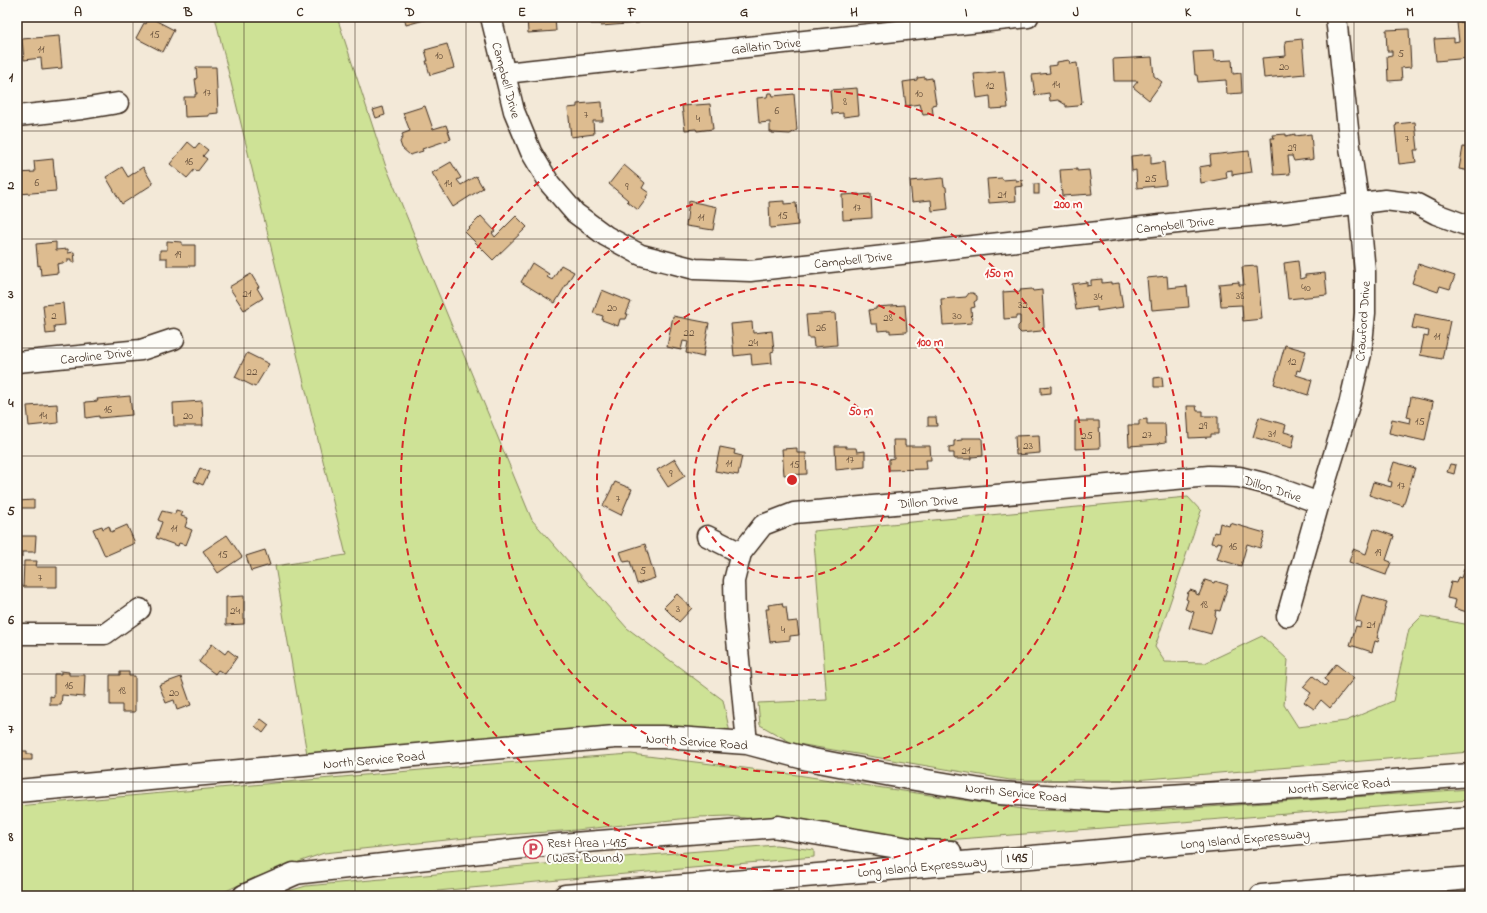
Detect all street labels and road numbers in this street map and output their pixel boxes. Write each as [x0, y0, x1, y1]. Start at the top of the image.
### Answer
street label: Gallatin Drive [730, 33, 802, 60]
street label: Campbell Drive [486, 40, 525, 121]
street label: Campbell Drive [1135, 212, 1215, 239]
street label: Campbell Drive [813, 247, 893, 274]
street label: Crawford Drive [1351, 280, 1376, 362]
street label: Caroline Drive [60, 343, 133, 370]
street label: Dillon Drive [1240, 471, 1304, 508]
street label: Dillon Drive [897, 491, 959, 514]
street label: North Service Road [645, 729, 749, 756]
street label: North Service Road [322, 747, 426, 774]
street label: North Service Road [1288, 773, 1391, 800]
street label: North Service Road [964, 779, 1068, 808]
street label: Long Island Expressway [1180, 824, 1311, 856]
road number: I 495 [1002, 848, 1032, 868]
street label: Long Island Expressway [857, 852, 988, 884]

